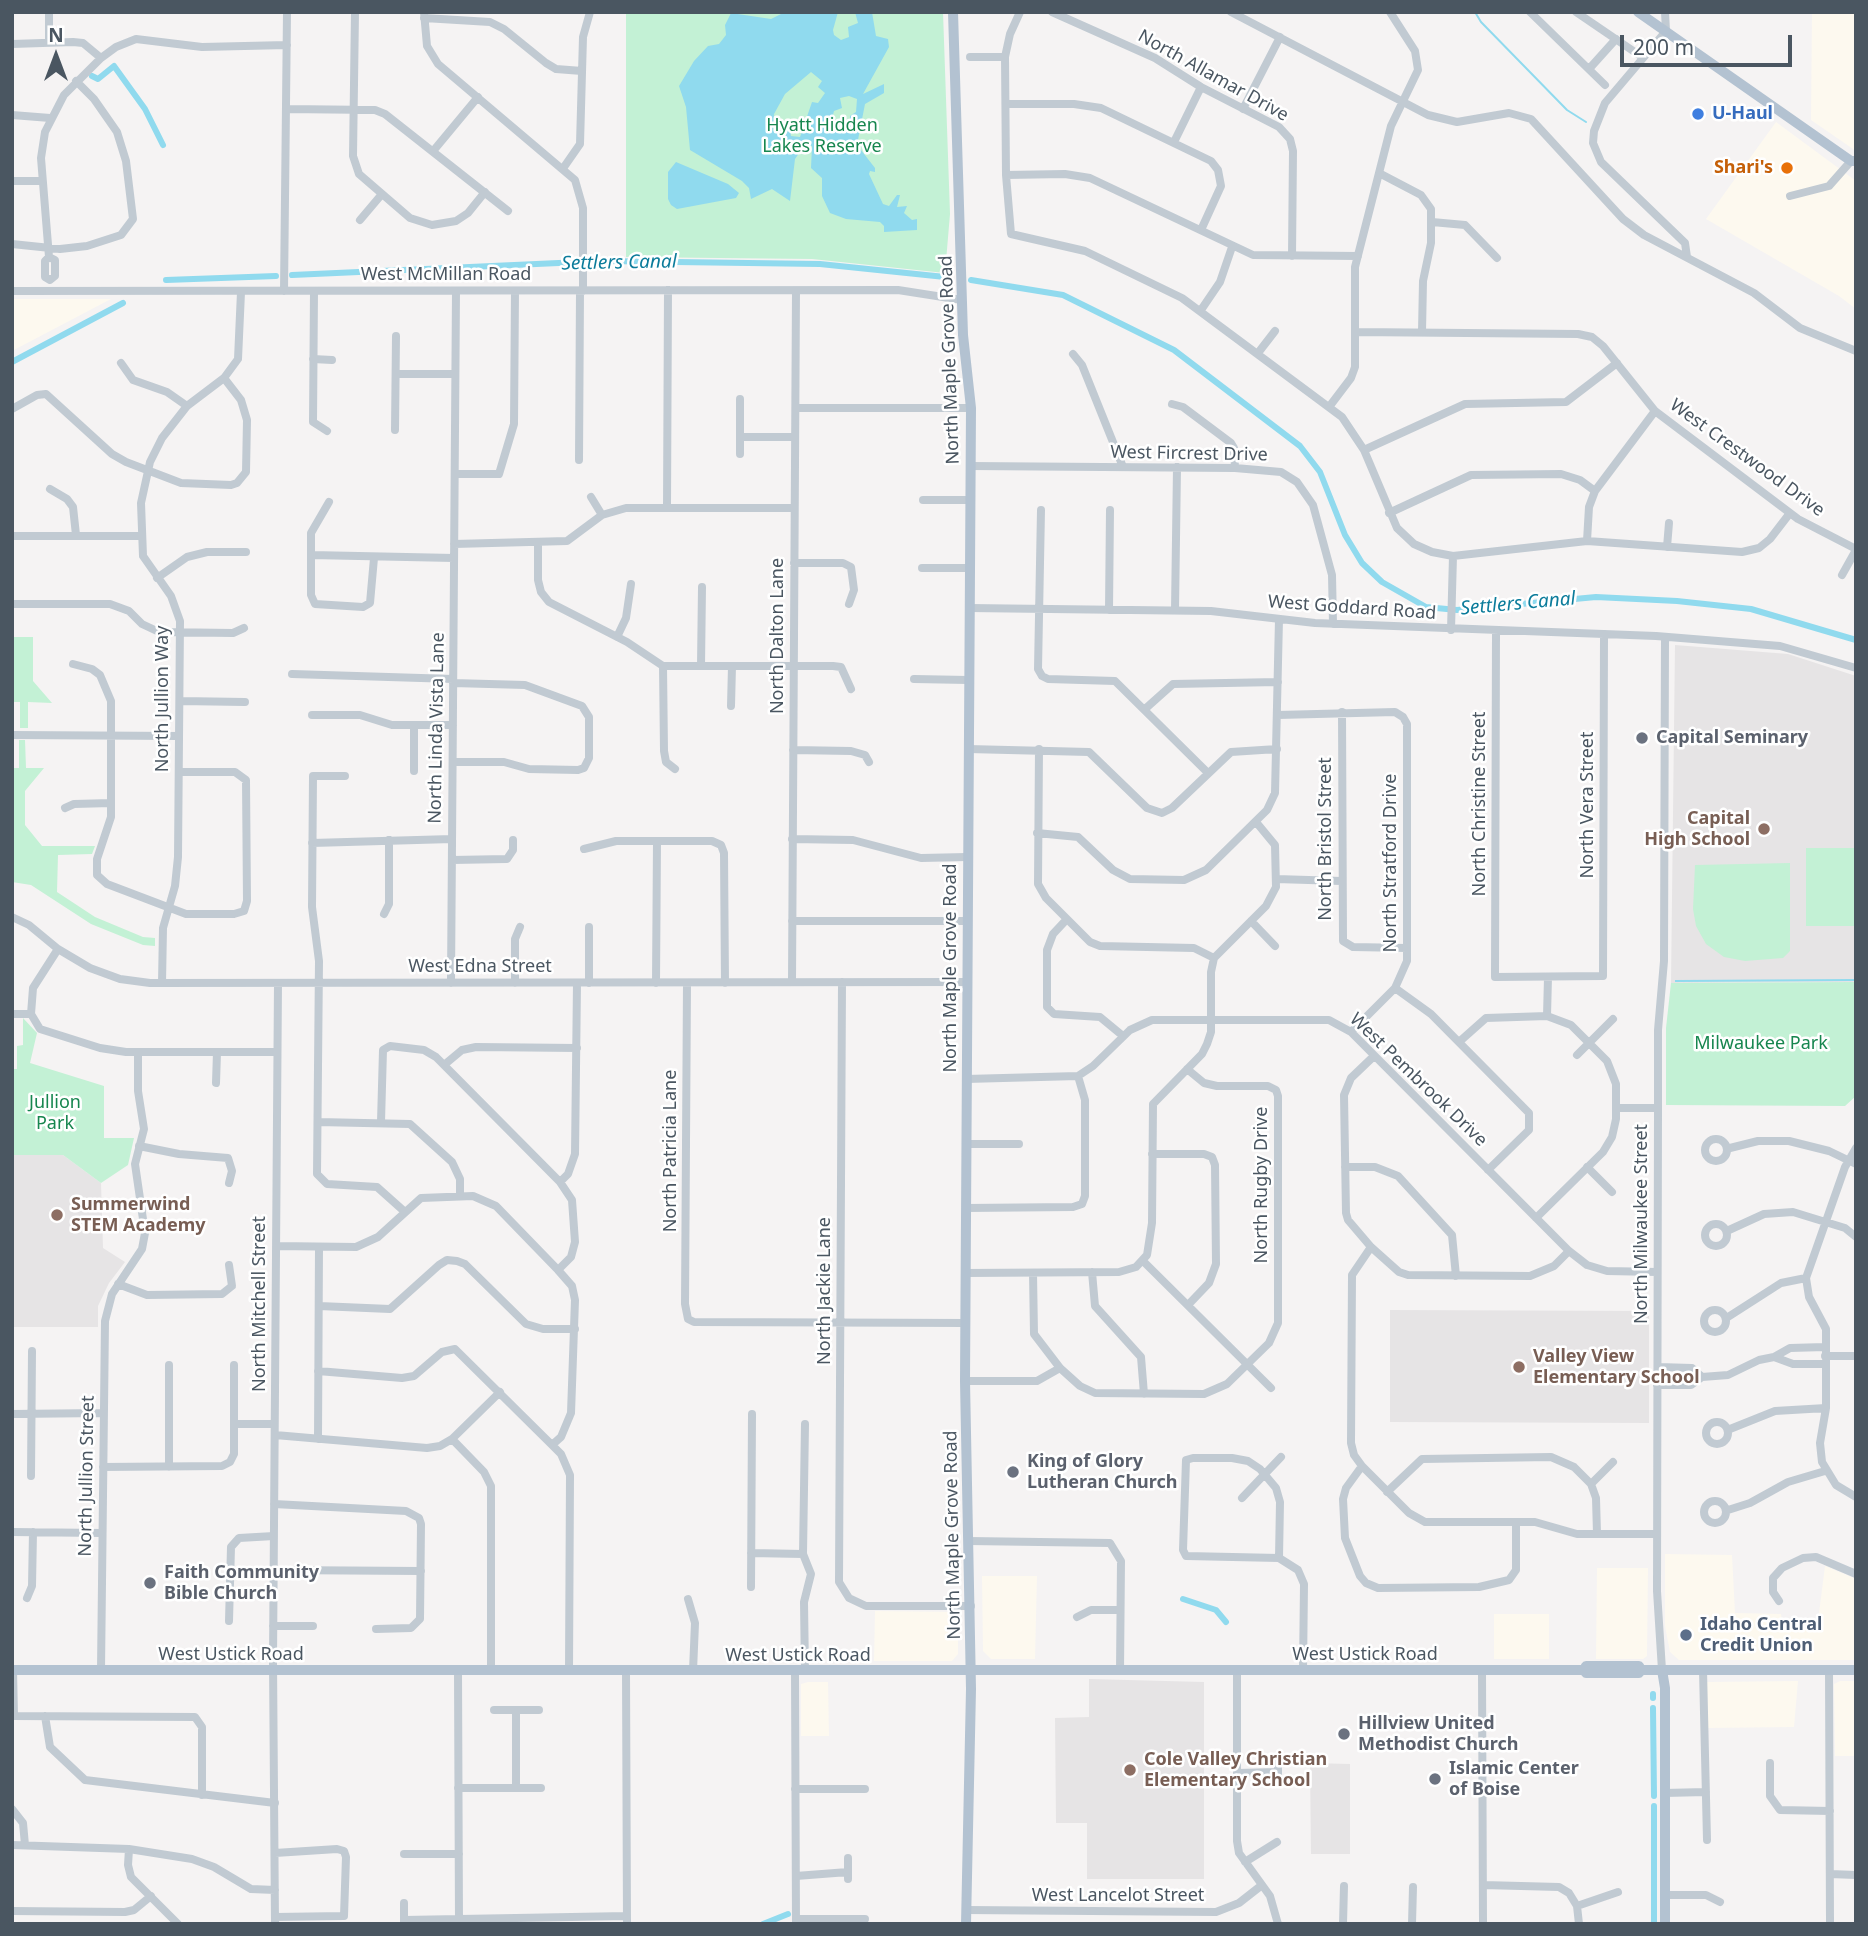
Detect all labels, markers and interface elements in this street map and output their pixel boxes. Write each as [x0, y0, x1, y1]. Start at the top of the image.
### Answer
north arrow [21, 21, 91, 91]
scale bar [1623, 21, 1794, 65]
text: N [48, 22, 64, 48]
street label: North Allamar Drive [1134, 26, 1292, 126]
text: 200 m [1633, 33, 1694, 61]
place label: U-Haul [1712, 103, 1773, 125]
marker: U-Haul [1690, 106, 1706, 122]
park label: Hyatt Hidden Lakes Reserve [762, 115, 882, 158]
place label: Shari's [1714, 157, 1773, 179]
marker: Shari's [1779, 160, 1795, 176]
water label: Settlers Canal [561, 251, 677, 275]
street label: North Maple Grove Road [936, 255, 964, 465]
street label: West McMillan Road [361, 264, 531, 286]
street label: West Crestwood Drive [1665, 395, 1829, 521]
street label: West Fircrest Drive [1110, 442, 1268, 466]
street label: North Dalton Lane [767, 558, 789, 714]
water label: Settlers Canal [1460, 588, 1576, 620]
street label: West Goddard Road [1267, 591, 1437, 625]
street label: North Jullion Way [152, 626, 174, 772]
street label: North Linda Vista Lane [425, 632, 449, 824]
street label: North Christine Street [1469, 712, 1491, 896]
place label: Capital Seminary [1656, 727, 1808, 749]
marker: Capital Seminary [1634, 730, 1650, 746]
street label: North Vera Street [1577, 731, 1599, 879]
street label: North Bristol Street [1315, 757, 1337, 921]
street label: North Stratford Drive [1380, 774, 1402, 952]
place label: Capital High School [1644, 808, 1750, 850]
marker: Capital High School [1756, 821, 1772, 837]
street label: North Maple Grove Road [940, 863, 962, 1073]
street label: West Edna Street [408, 956, 552, 978]
street label: West Pembrook Drive [1345, 1009, 1491, 1151]
park label: Milwaukee Park [1694, 1033, 1828, 1055]
street label: North Patricia Lane [660, 1070, 682, 1232]
park label: Jullion Park [29, 1092, 81, 1134]
street label: North Rugby Drive [1251, 1107, 1273, 1263]
street label: North Milwaukee Street [1631, 1124, 1653, 1324]
place label: Summerwind STEM Academy [71, 1194, 206, 1236]
marker: Summerwind STEM Academy [49, 1207, 65, 1223]
street label: North Mitchell Street [249, 1216, 271, 1392]
street label: North Jackie Lane [814, 1217, 836, 1365]
place label: Valley View Elementary School [1533, 1346, 1700, 1388]
marker: Valley View Elementary School [1511, 1359, 1527, 1375]
street label: North Jullion Street [75, 1395, 99, 1557]
street label: North Maple Grove Road [940, 1430, 966, 1640]
place label: King of Glory Lutheran Church [1027, 1451, 1177, 1494]
marker: King of Glory Lutheran Church [1005, 1464, 1021, 1480]
place label: Faith Community Bible Church [164, 1562, 319, 1604]
marker: Faith Community Bible Church [142, 1575, 158, 1591]
place label: Idaho Central Credit Union [1700, 1614, 1822, 1656]
marker: Idaho Central Credit Union [1678, 1627, 1694, 1643]
street label: West Ustick Road [158, 1644, 304, 1666]
street label: West Ustick Road [1292, 1644, 1438, 1666]
street label: West Ustick Road [725, 1645, 871, 1667]
place label: Hillview United Methodist Church [1358, 1713, 1518, 1756]
marker: Hillview United Methodist Church [1336, 1726, 1352, 1742]
place label: Cole Valley Christian Elementary School [1144, 1749, 1327, 1792]
place label: Islamic Center of Boise [1449, 1758, 1579, 1800]
marker: Cole Valley Christian Elementary School [1122, 1762, 1138, 1778]
marker: Islamic Center of Boise [1427, 1771, 1443, 1787]
street label: West Lancelot Street [1032, 1885, 1204, 1907]

